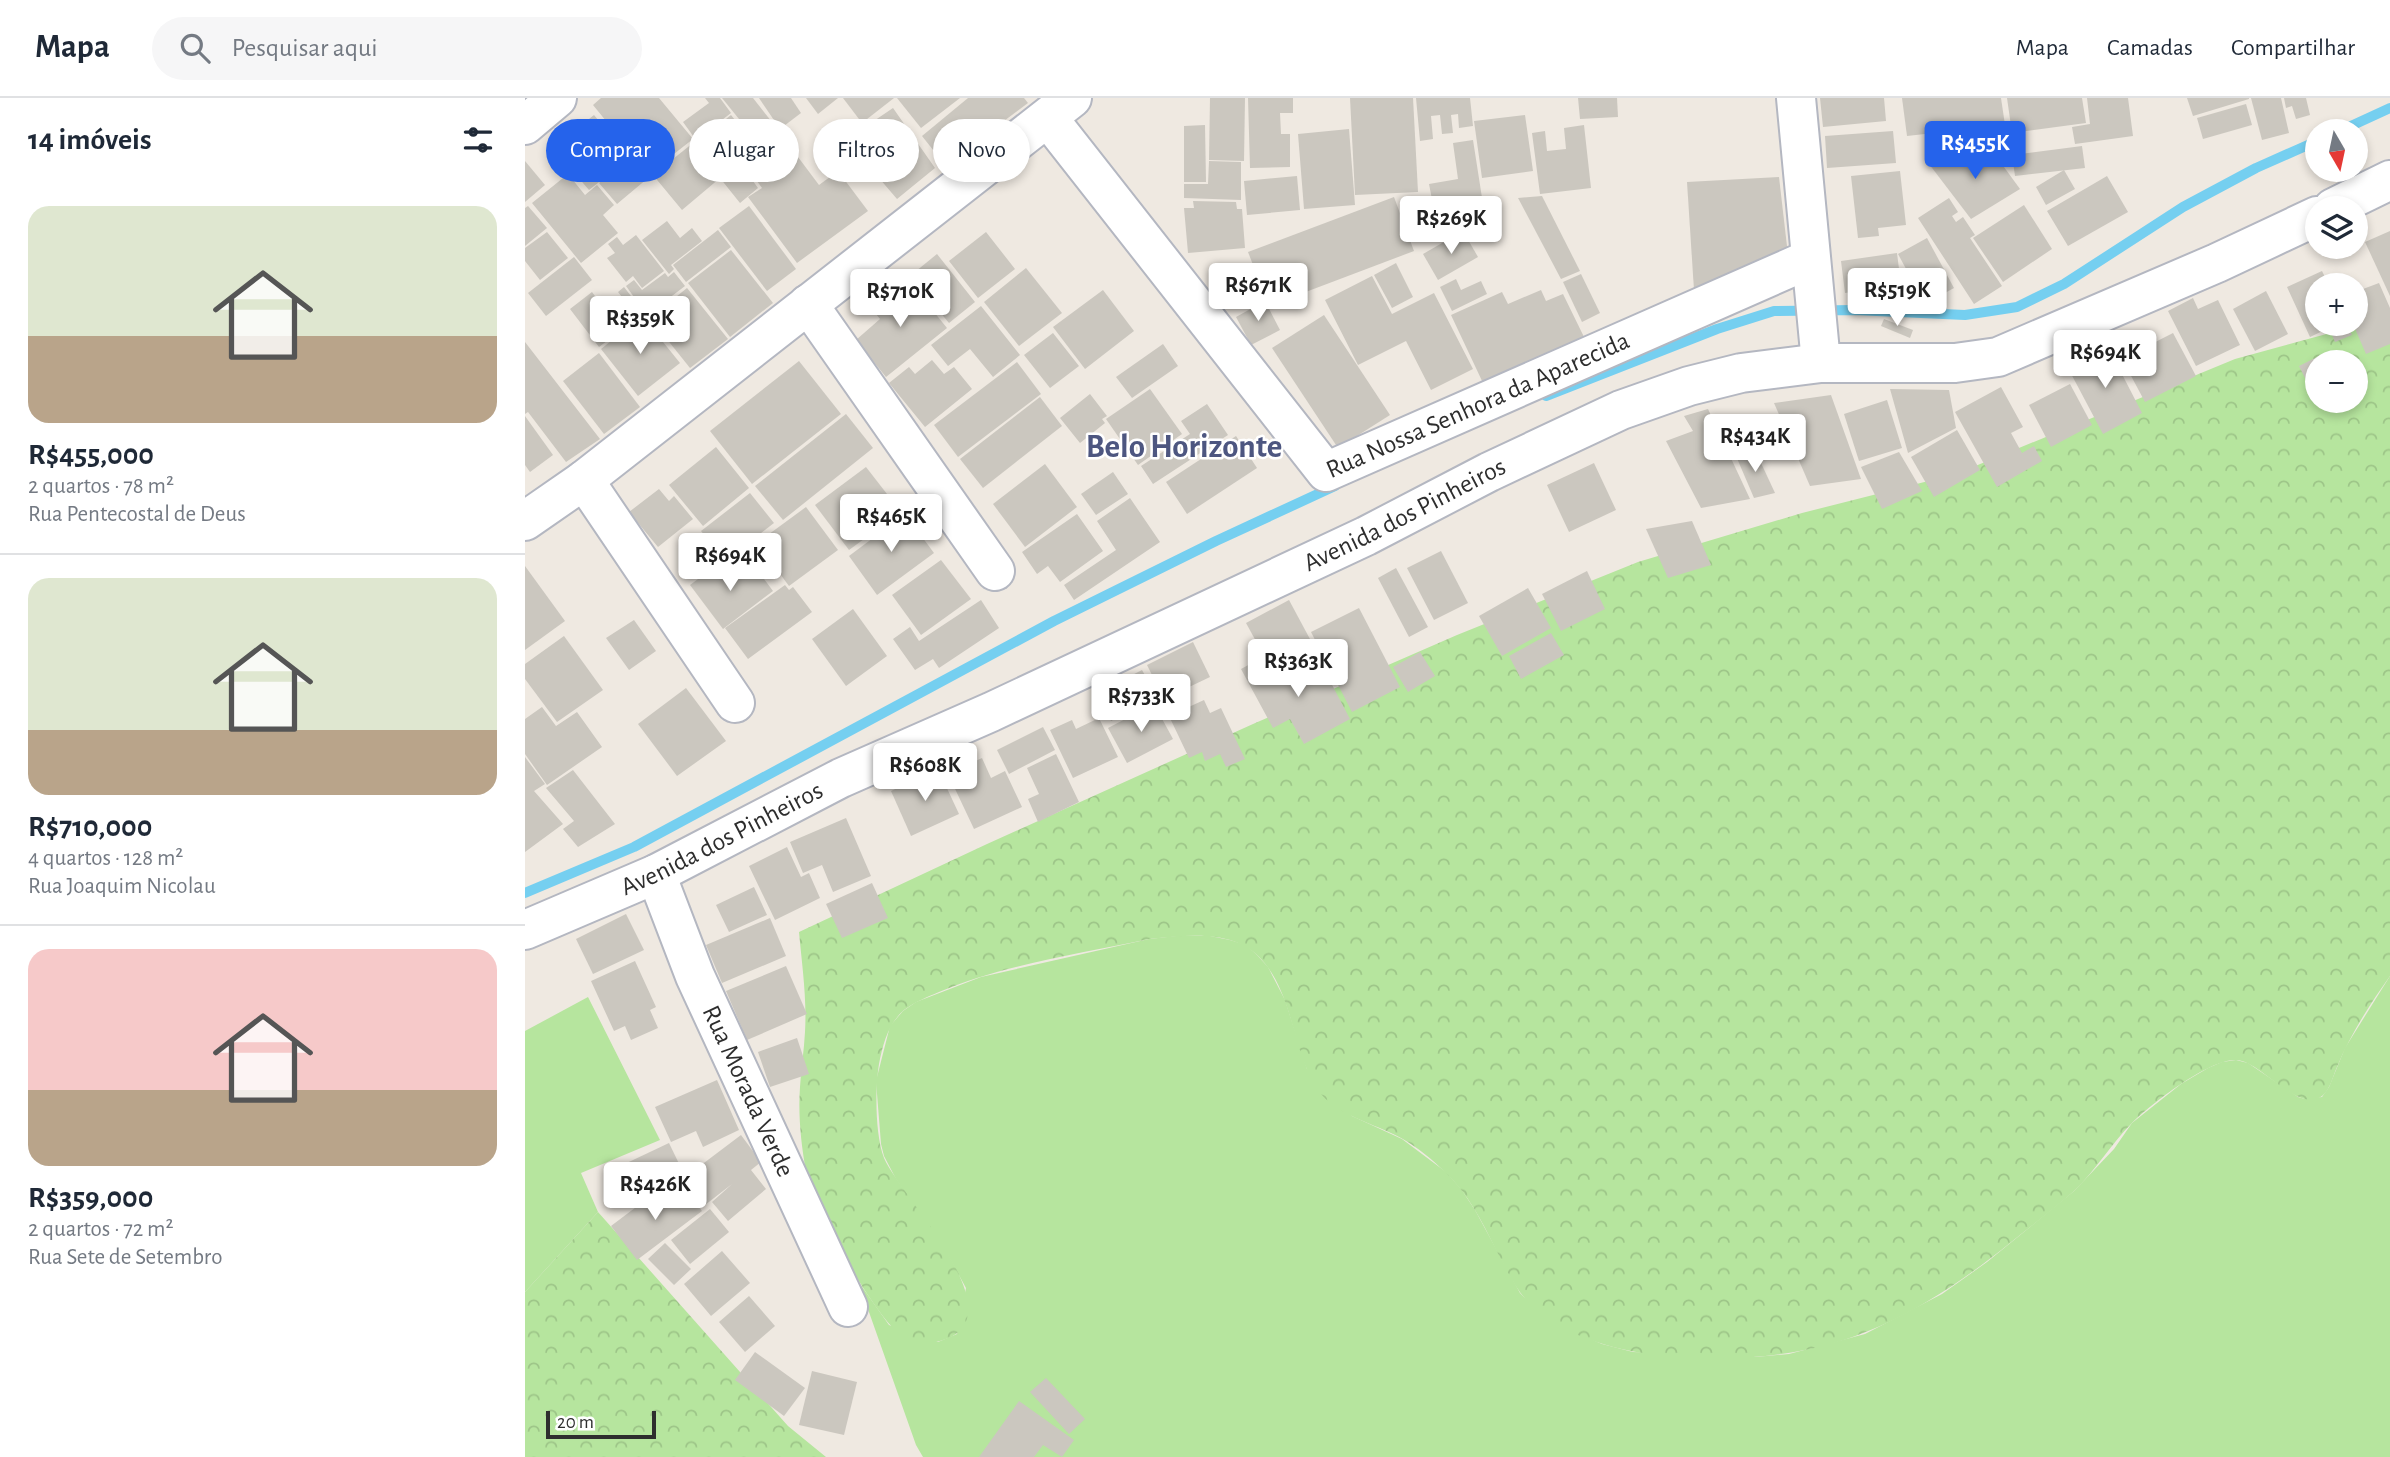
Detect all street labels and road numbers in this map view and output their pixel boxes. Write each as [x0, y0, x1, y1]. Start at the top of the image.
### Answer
street label: Rua Nossa Senhora da Aparecida [1322, 327, 1633, 483]
street label: Avenida dos Pinheiros [1299, 453, 1510, 576]
street label: Avenida dos Pinheiros [617, 777, 827, 900]
street label: Rua Morada Verde [698, 1002, 799, 1181]

